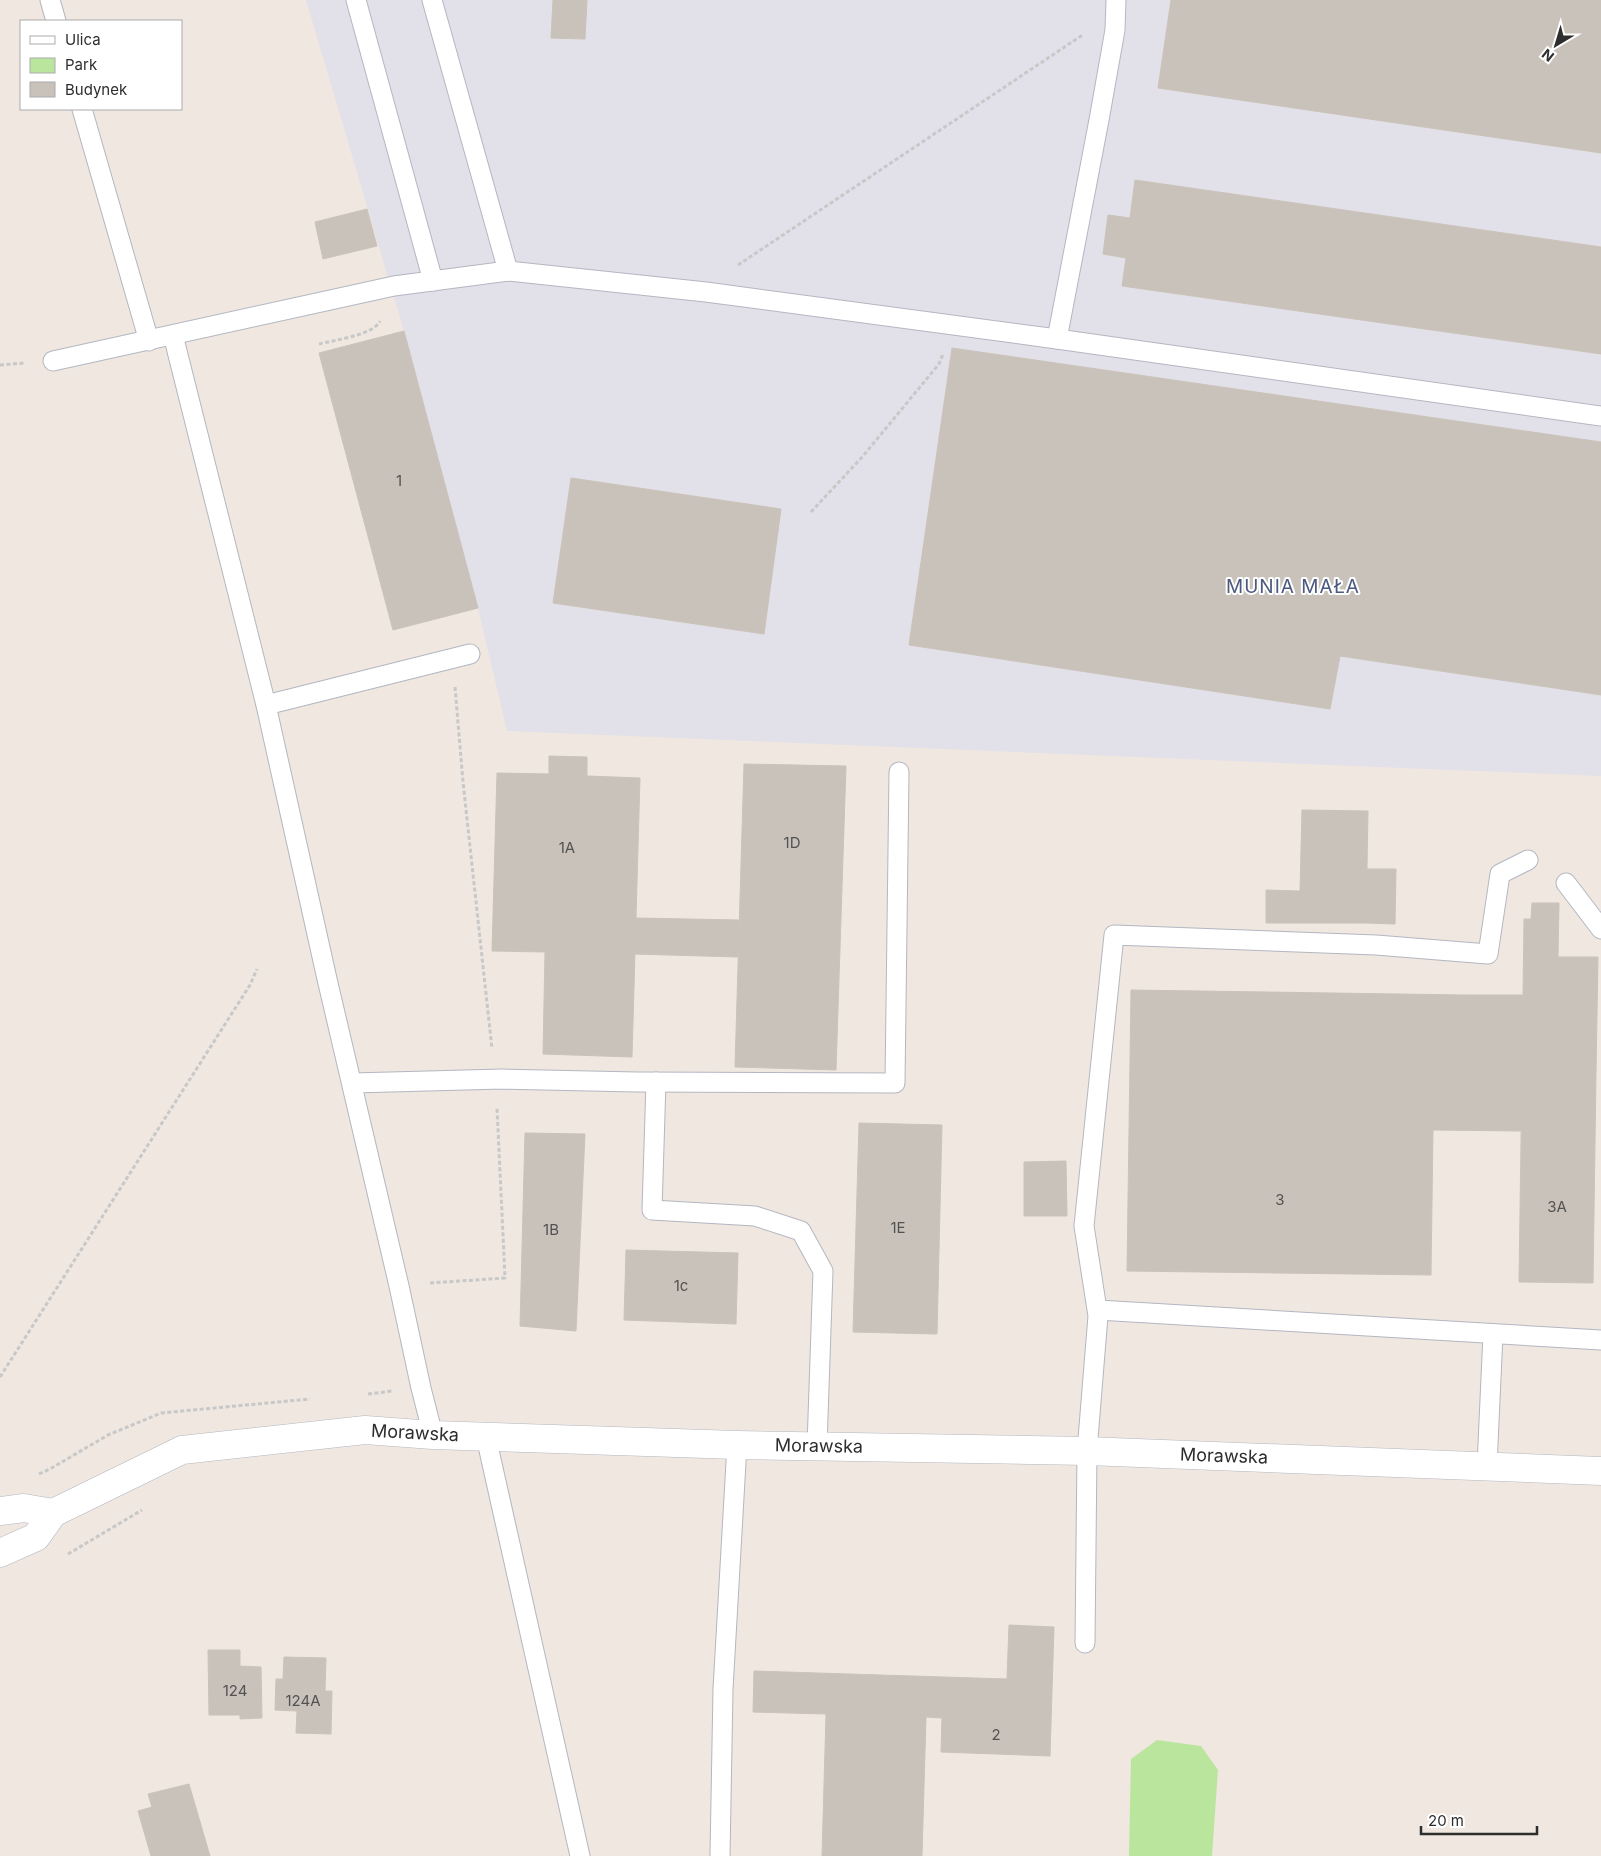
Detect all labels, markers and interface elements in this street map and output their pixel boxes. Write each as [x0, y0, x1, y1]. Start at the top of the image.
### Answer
legend [20, 20, 182, 110]
north arrow [1531, 20, 1581, 70]
text: Ulica [65, 30, 101, 49]
text: N [1538, 46, 1557, 66]
text: Park [65, 55, 98, 74]
text: Budynek [65, 80, 128, 99]
house number: 1 [396, 471, 402, 490]
district label: MUNIA MAŁA [1226, 575, 1360, 598]
house number: 1D [784, 833, 800, 852]
house number: 1A [559, 838, 575, 857]
house number: 3 [1275, 1190, 1285, 1209]
house number: 3A [1547, 1197, 1567, 1216]
house number: 1E [890, 1218, 906, 1237]
house number: 1B [543, 1220, 559, 1239]
house number: 1c [674, 1276, 688, 1295]
street label: Morawska [370, 1420, 460, 1445]
street label: Morawska [775, 1434, 863, 1457]
street label: Morawska [1180, 1443, 1268, 1468]
house number: 124 [223, 1681, 247, 1700]
house number: 124A [285, 1691, 321, 1710]
house number: 2 [991, 1725, 1001, 1744]
scale bar [1421, 1804, 1537, 1836]
text: 20 m [1428, 1811, 1464, 1830]

